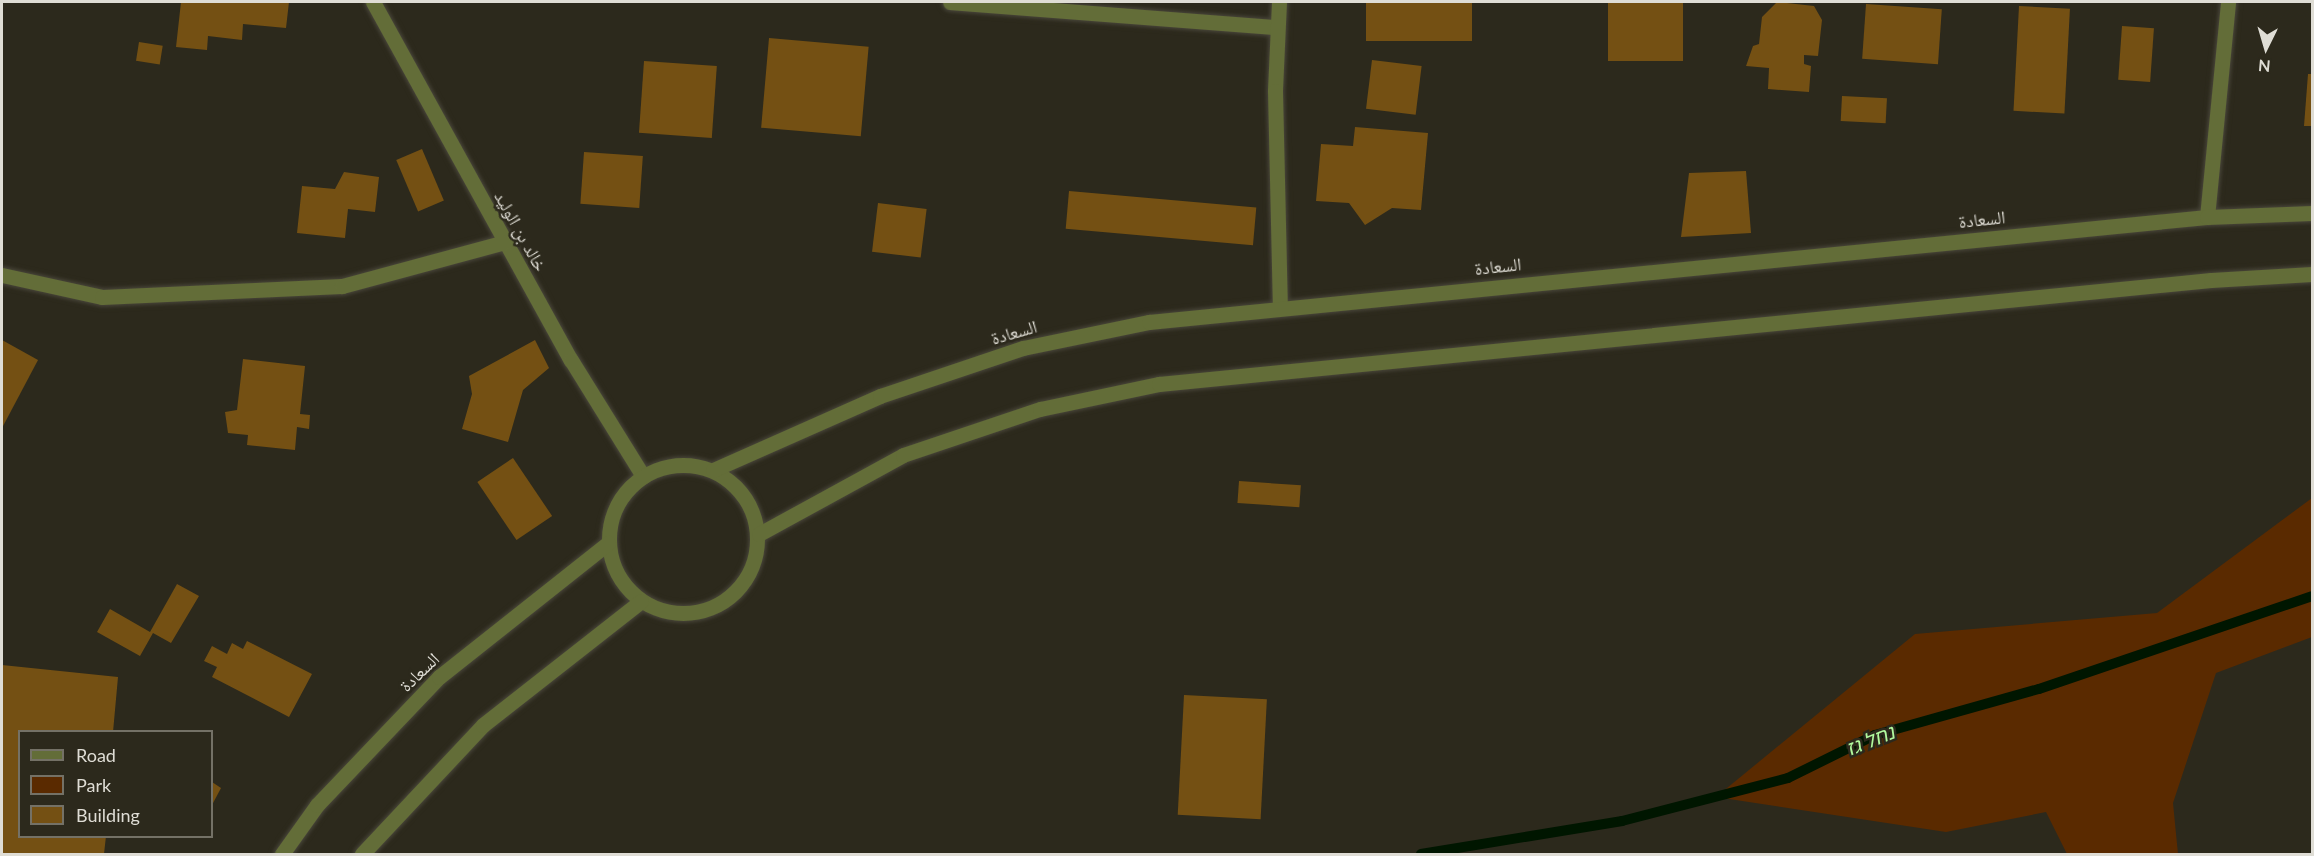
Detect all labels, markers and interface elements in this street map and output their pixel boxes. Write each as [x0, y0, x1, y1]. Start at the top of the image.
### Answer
north arrow [2236, 18, 2296, 78]
text: N [2257, 56, 2271, 76]
street label: خالد بن الوليد [490, 187, 552, 275]
street label: السعادة [1958, 206, 2006, 232]
street label: السعادة [1474, 253, 1522, 279]
street label: السعادة [989, 315, 1039, 349]
street label: السعادة [395, 648, 443, 696]
water label: נחל גז [1842, 720, 1898, 760]
legend [18, 730, 213, 838]
text: Road [76, 744, 116, 766]
text: Park [76, 774, 111, 796]
text: Building [76, 804, 140, 826]

